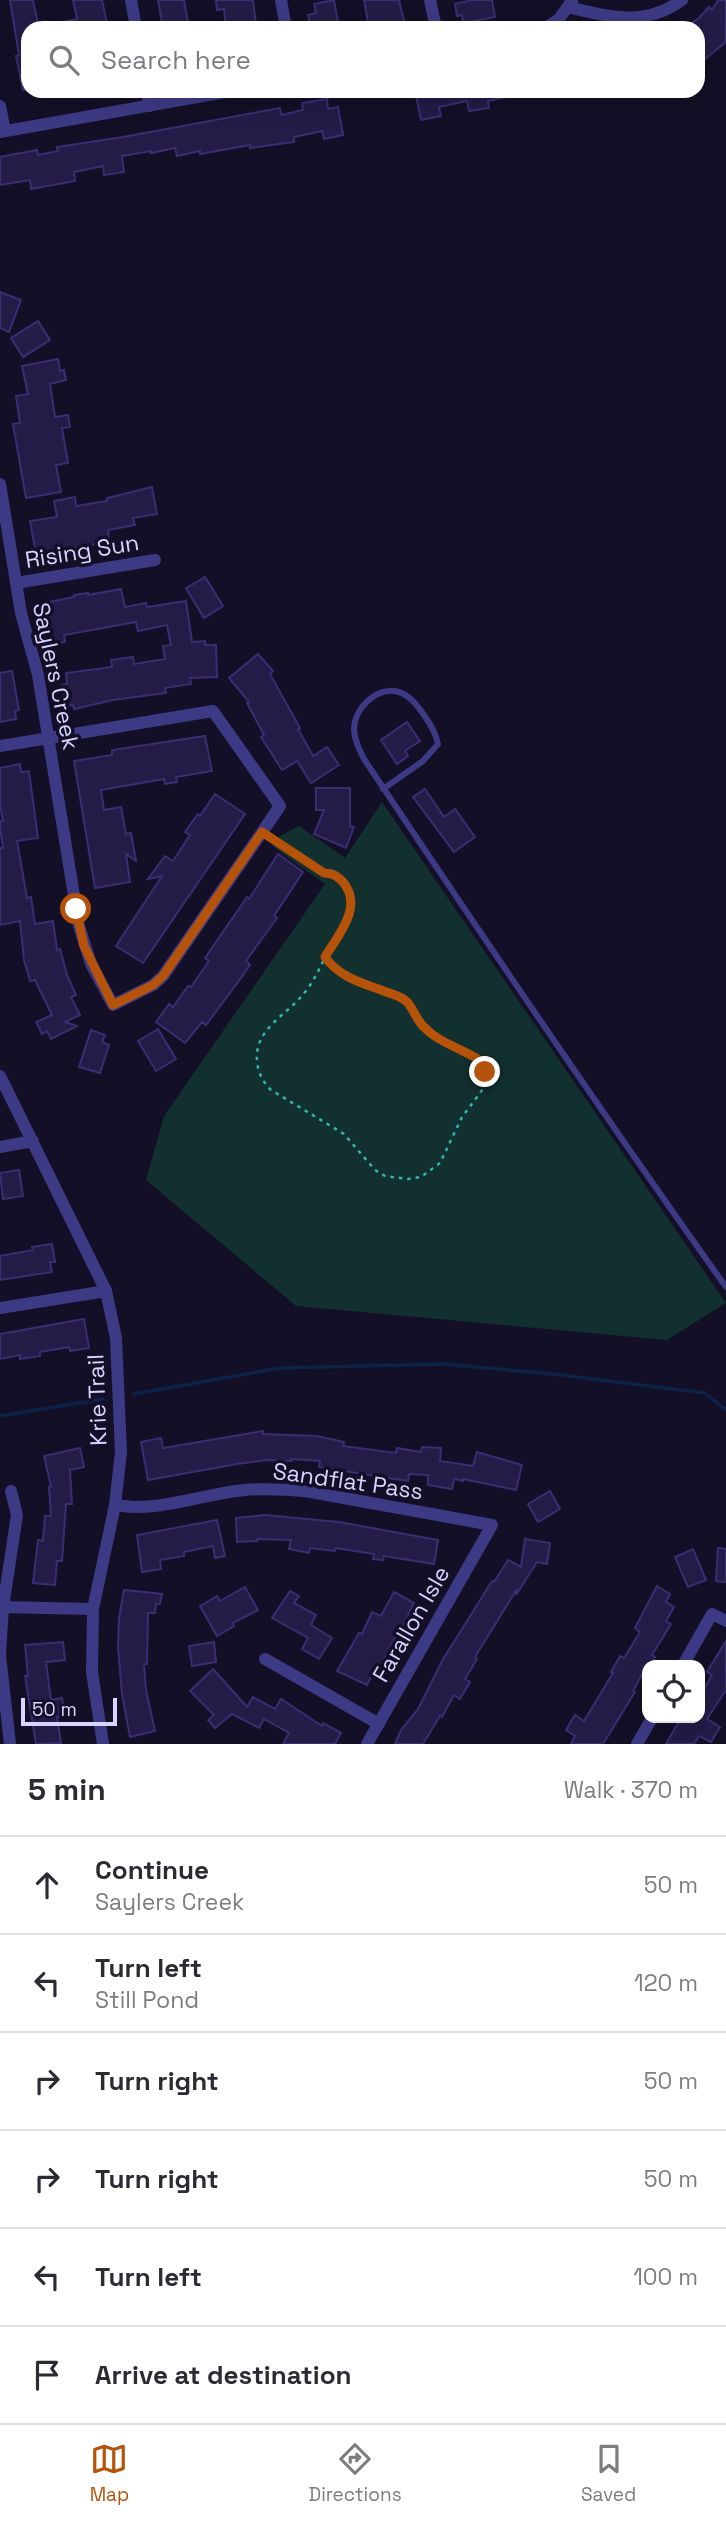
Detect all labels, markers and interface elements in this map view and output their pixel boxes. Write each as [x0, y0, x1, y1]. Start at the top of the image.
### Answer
search box [21, 21, 705, 98]
icon: search [45, 41, 83, 79]
text: Search here [101, 43, 251, 77]
street label: Rising Sun [23, 527, 141, 575]
street label: Saylers Creek [26, 600, 86, 752]
route start [60, 893, 91, 924]
route end [469, 1056, 500, 1087]
street label: Krie Trail [80, 1354, 114, 1446]
street label: Sandflat Pass [271, 1456, 425, 1506]
street label: Farallon Isle [366, 1560, 456, 1688]
map controls [642, 1660, 705, 1723]
button: locate [642, 1660, 705, 1723]
scale bar [21, 1695, 117, 1727]
text: 50 m [32, 1697, 77, 1722]
text: 5 min [28, 1770, 106, 1809]
text: Walk · 370 m [564, 1775, 698, 1805]
text: Continue [95, 1853, 209, 1887]
icon: ahead [28, 1866, 66, 1904]
text: 50 m [644, 1870, 698, 1900]
text: Saylers Creek [95, 1887, 244, 1917]
text: Turn left [95, 1951, 202, 1985]
icon: left [28, 1964, 66, 2002]
text: 120 m [634, 1968, 698, 1998]
text: Still Pond [95, 1985, 199, 2015]
icon: right [28, 2062, 66, 2100]
text: Turn right [95, 2064, 219, 2098]
text: 50 m [644, 2066, 698, 2096]
icon: right [28, 2160, 66, 2198]
text: Turn right [95, 2162, 219, 2196]
text: 50 m [644, 2164, 698, 2194]
icon: left [28, 2258, 66, 2296]
text: Turn left [95, 2260, 202, 2294]
text: 100 m [633, 2262, 698, 2292]
icon: arrive [28, 2356, 66, 2394]
text: Arrive at destination [95, 2358, 352, 2392]
tab: Map [90, 2440, 129, 2507]
tab: Directions [309, 2440, 402, 2507]
tab: Saved [581, 2440, 636, 2507]

